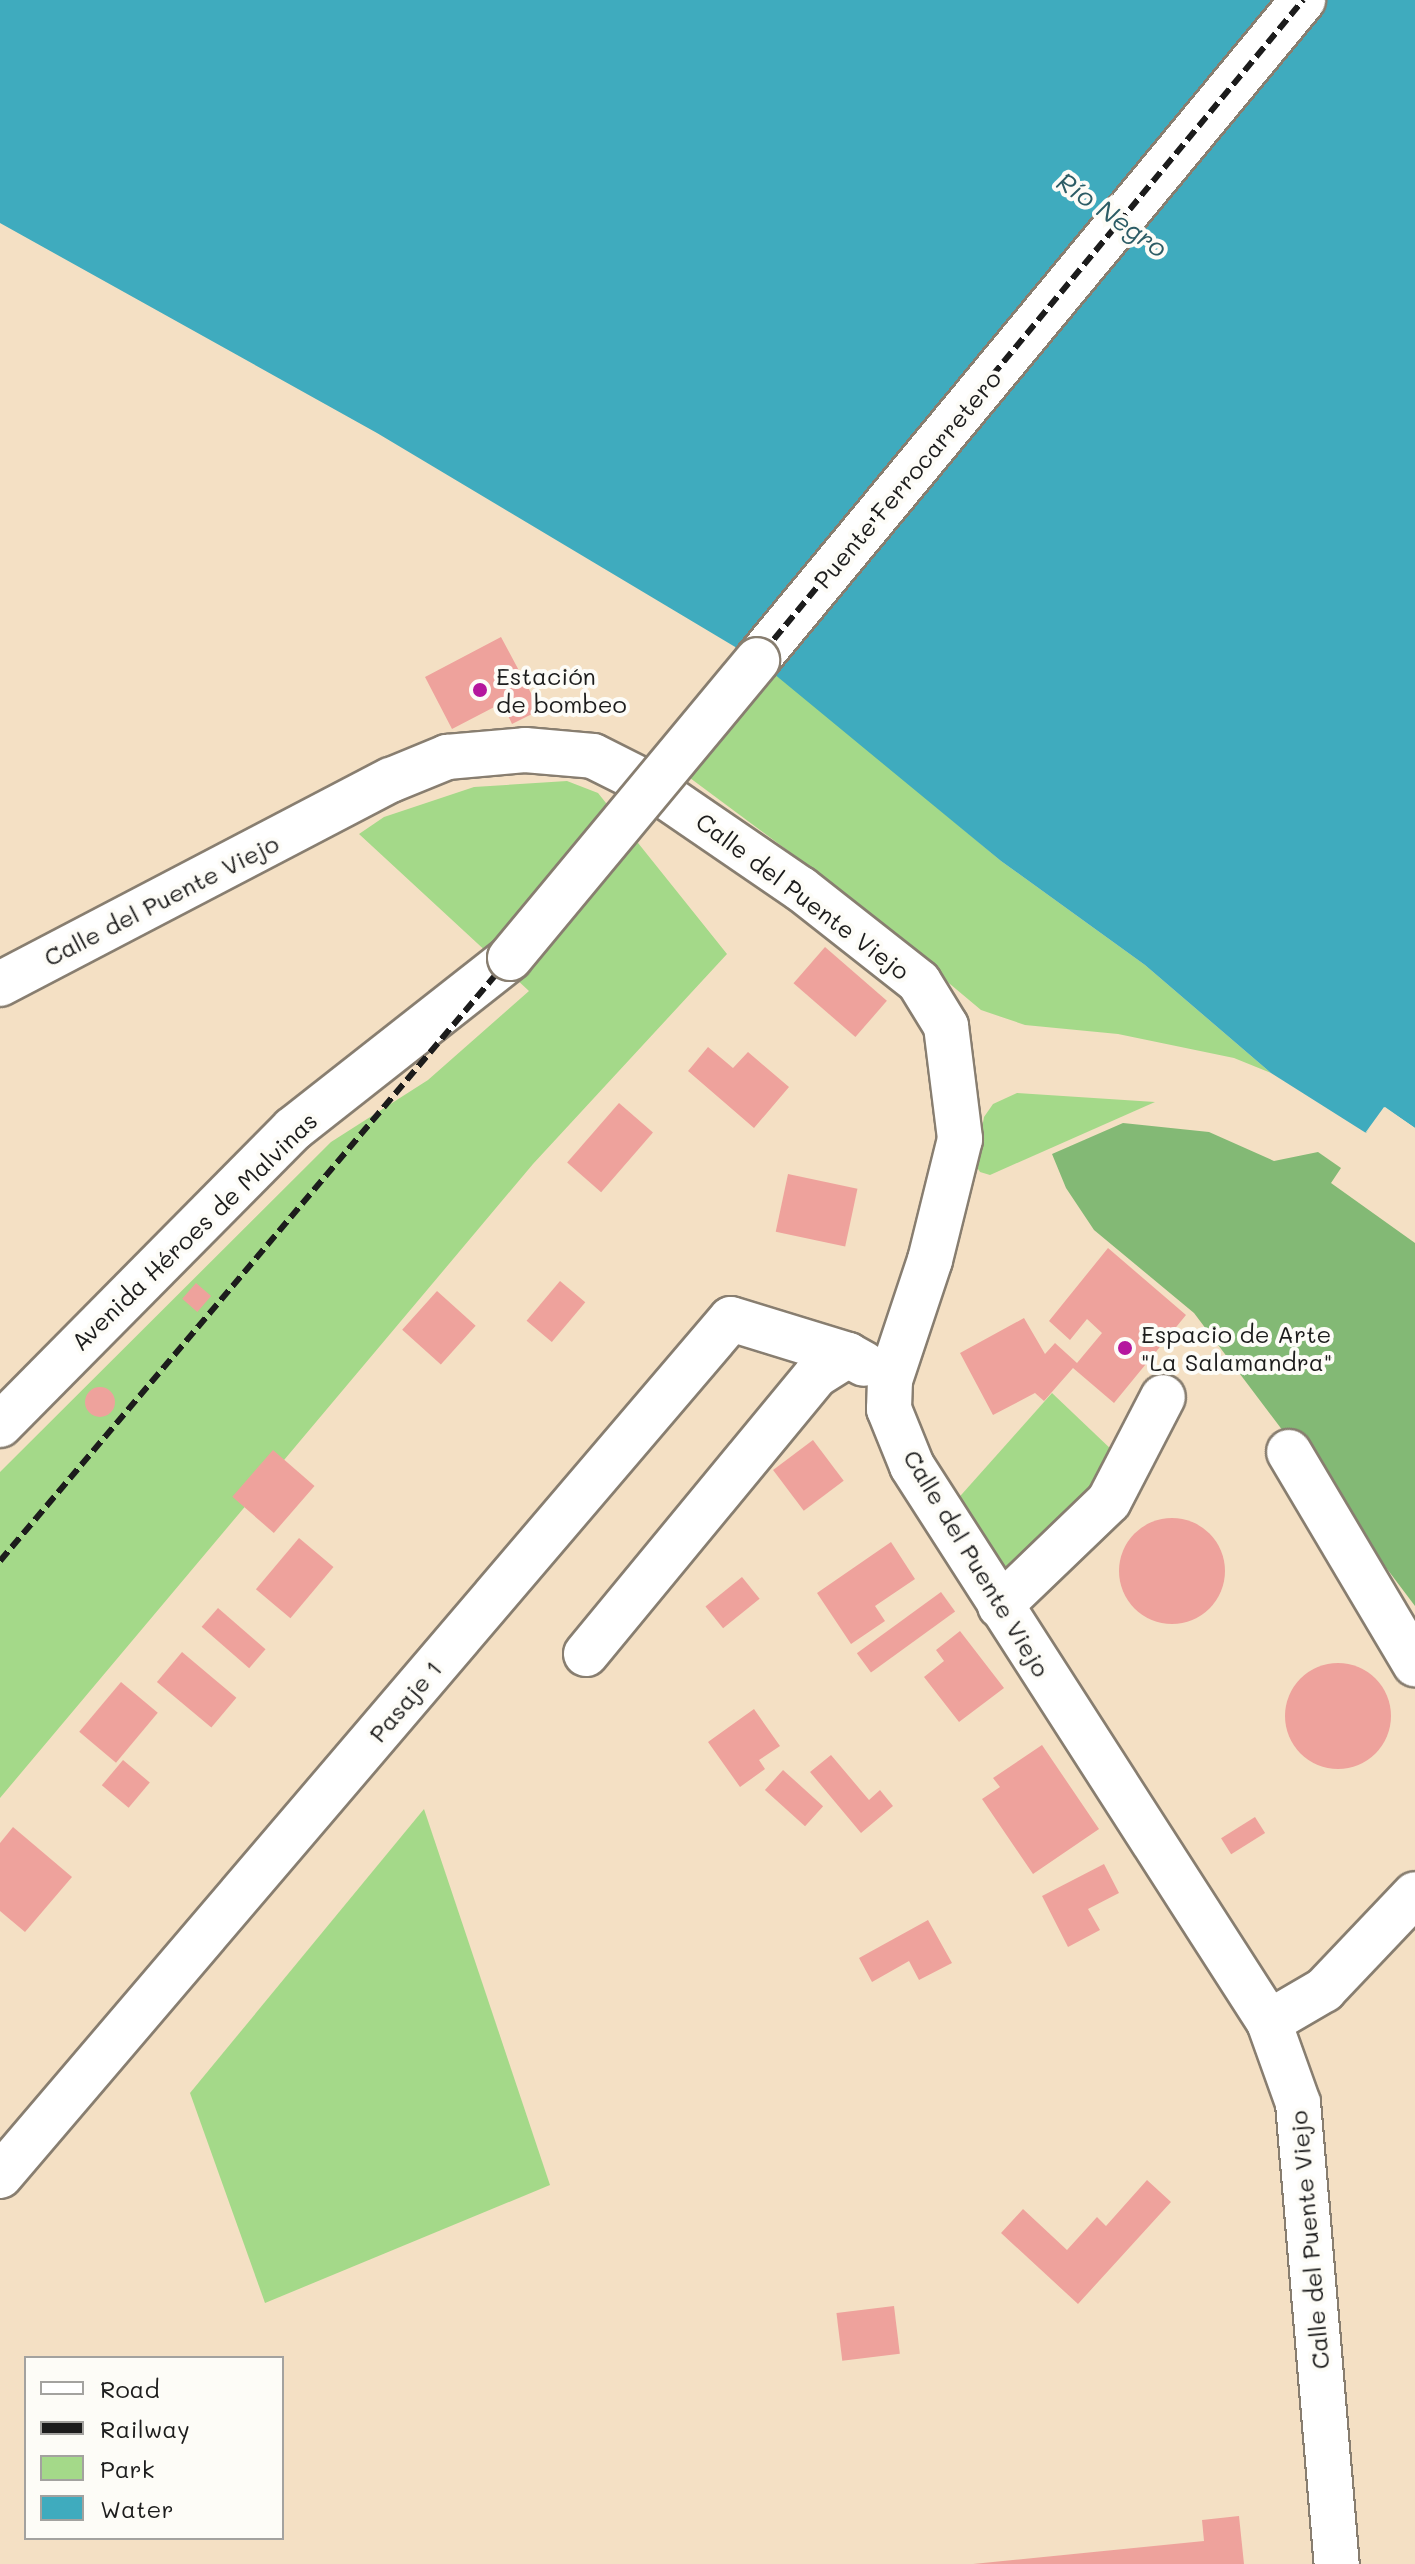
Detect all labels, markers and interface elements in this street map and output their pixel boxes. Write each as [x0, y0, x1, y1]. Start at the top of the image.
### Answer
water label: Río Negro [1051, 166, 1173, 264]
street label: Puente Ferrocarretero [807, 364, 1007, 594]
place label: Estación de bombeo [496, 662, 627, 718]
marker: Estación de bombeo [471, 681, 489, 699]
street label: Calle del Puente Viejo [691, 806, 915, 986]
street label: Calle del Puente Viejo [39, 828, 283, 972]
street label: Avenida Héroes de Malvinas [65, 1106, 323, 1356]
place label: Espacio de Arte "La Salamandra" [1141, 1320, 1332, 1376]
marker: Espacio de Arte "La Salamandra" [1116, 1339, 1134, 1357]
street label: Calle del Puente Viejo [898, 1444, 1056, 1682]
street label: Pasaje 1 [363, 1654, 447, 1748]
street label: Calle del Puente Viejo [1283, 2110, 1335, 2370]
legend [24, 2356, 284, 2540]
text: Road [100, 2373, 160, 2404]
text: Railway [100, 2413, 190, 2444]
text: Park [100, 2453, 154, 2484]
text: Water [100, 2493, 174, 2524]

